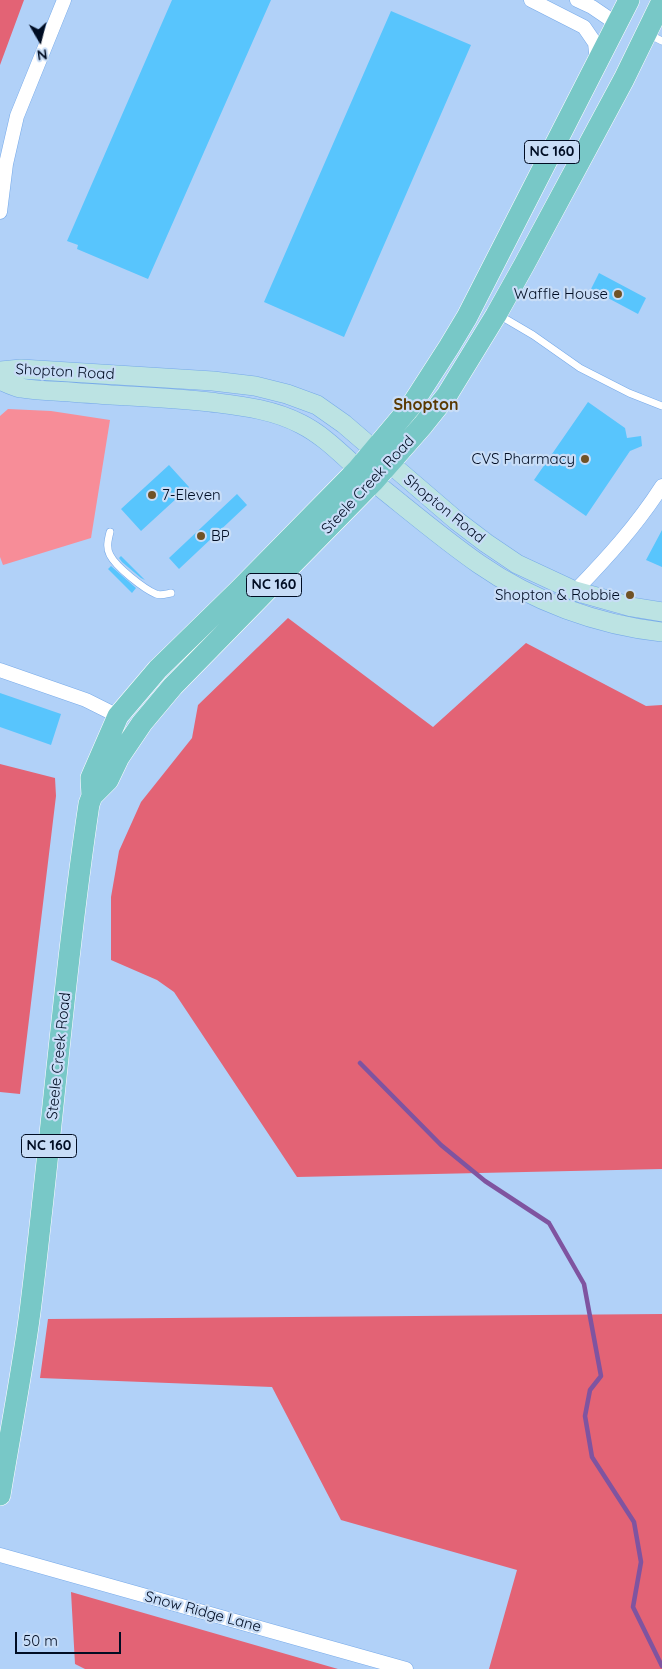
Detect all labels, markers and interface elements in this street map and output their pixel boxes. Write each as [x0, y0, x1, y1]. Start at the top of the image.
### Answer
north arrow [15, 15, 65, 65]
text: N [36, 45, 48, 64]
road number: NC 160 [524, 140, 580, 163]
place label: Waffle House [514, 285, 608, 303]
marker: Waffle House [612, 288, 624, 300]
street label: Shopton Road [15, 360, 115, 384]
district label: Shopton [394, 395, 458, 415]
street label: Steele Creek Road [318, 432, 418, 538]
place label: CVS Pharmacy [471, 450, 575, 468]
marker: CVS Pharmacy [579, 453, 591, 465]
street label: Shopton Road [400, 471, 488, 547]
place label: 7-Eleven [162, 486, 221, 504]
marker: 7-Eleven [146, 489, 158, 501]
place label: BP [211, 527, 230, 545]
marker: BP [195, 530, 207, 542]
road number: NC 160 [246, 574, 302, 596]
place label: Shopton & Robbie [495, 586, 620, 604]
marker: Shopton & Robbie [624, 589, 636, 601]
street label: Steele Creek Road [43, 992, 75, 1120]
road number: NC 160 [22, 1134, 76, 1158]
street label: Snow Ridge Lane [143, 1588, 263, 1636]
scale bar [18, 1622, 124, 1654]
text: 50 m [23, 1631, 58, 1650]

